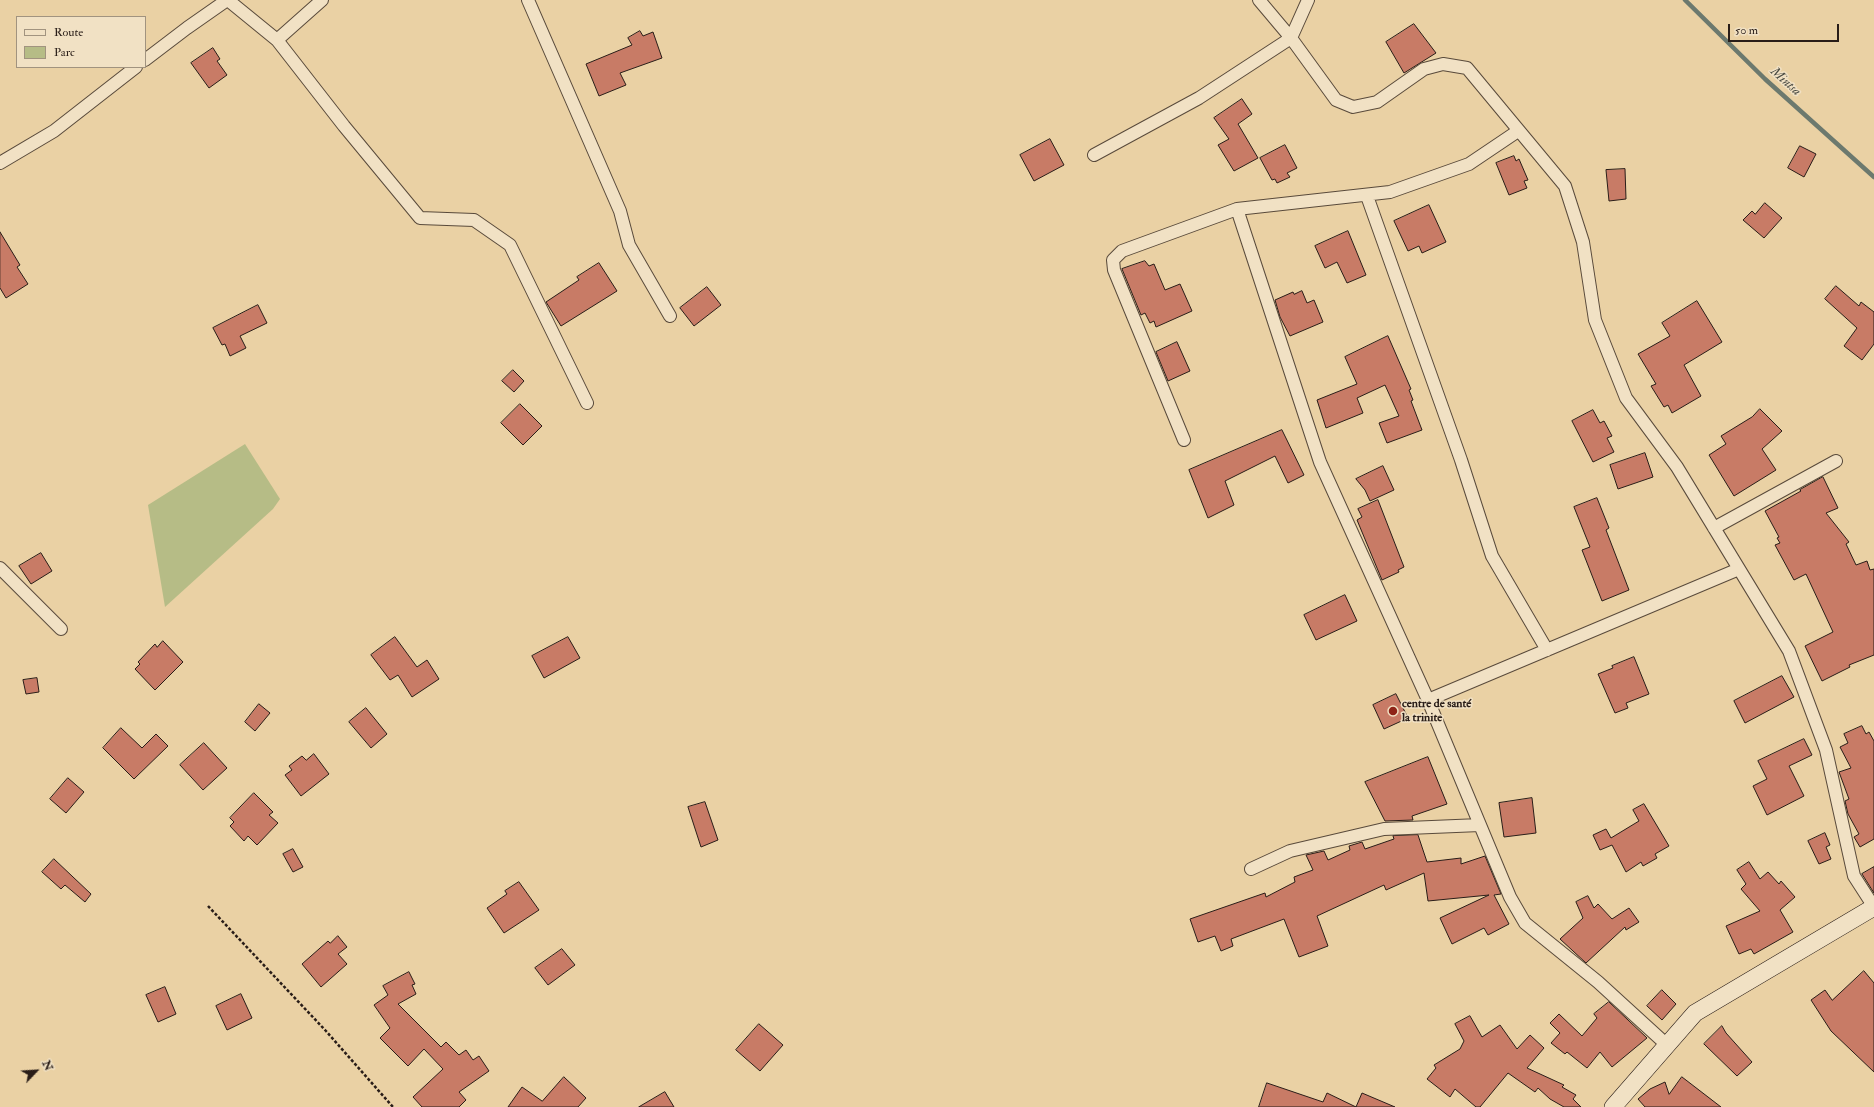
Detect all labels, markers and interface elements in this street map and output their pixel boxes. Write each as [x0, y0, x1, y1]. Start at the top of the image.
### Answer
legend [16, 16, 146, 68]
scale bar [1730, 16, 1841, 42]
text: 50 m [1735, 23, 1758, 38]
text: Route [54, 25, 83, 40]
text: Parc [54, 45, 75, 60]
water label: Mintsa [1767, 64, 1803, 100]
place label: centre de santé la trinite [1402, 697, 1471, 725]
marker: centre de santé la trinite [1387, 705, 1399, 717]
north arrow [16, 1051, 56, 1091]
text: N [39, 1058, 55, 1073]

